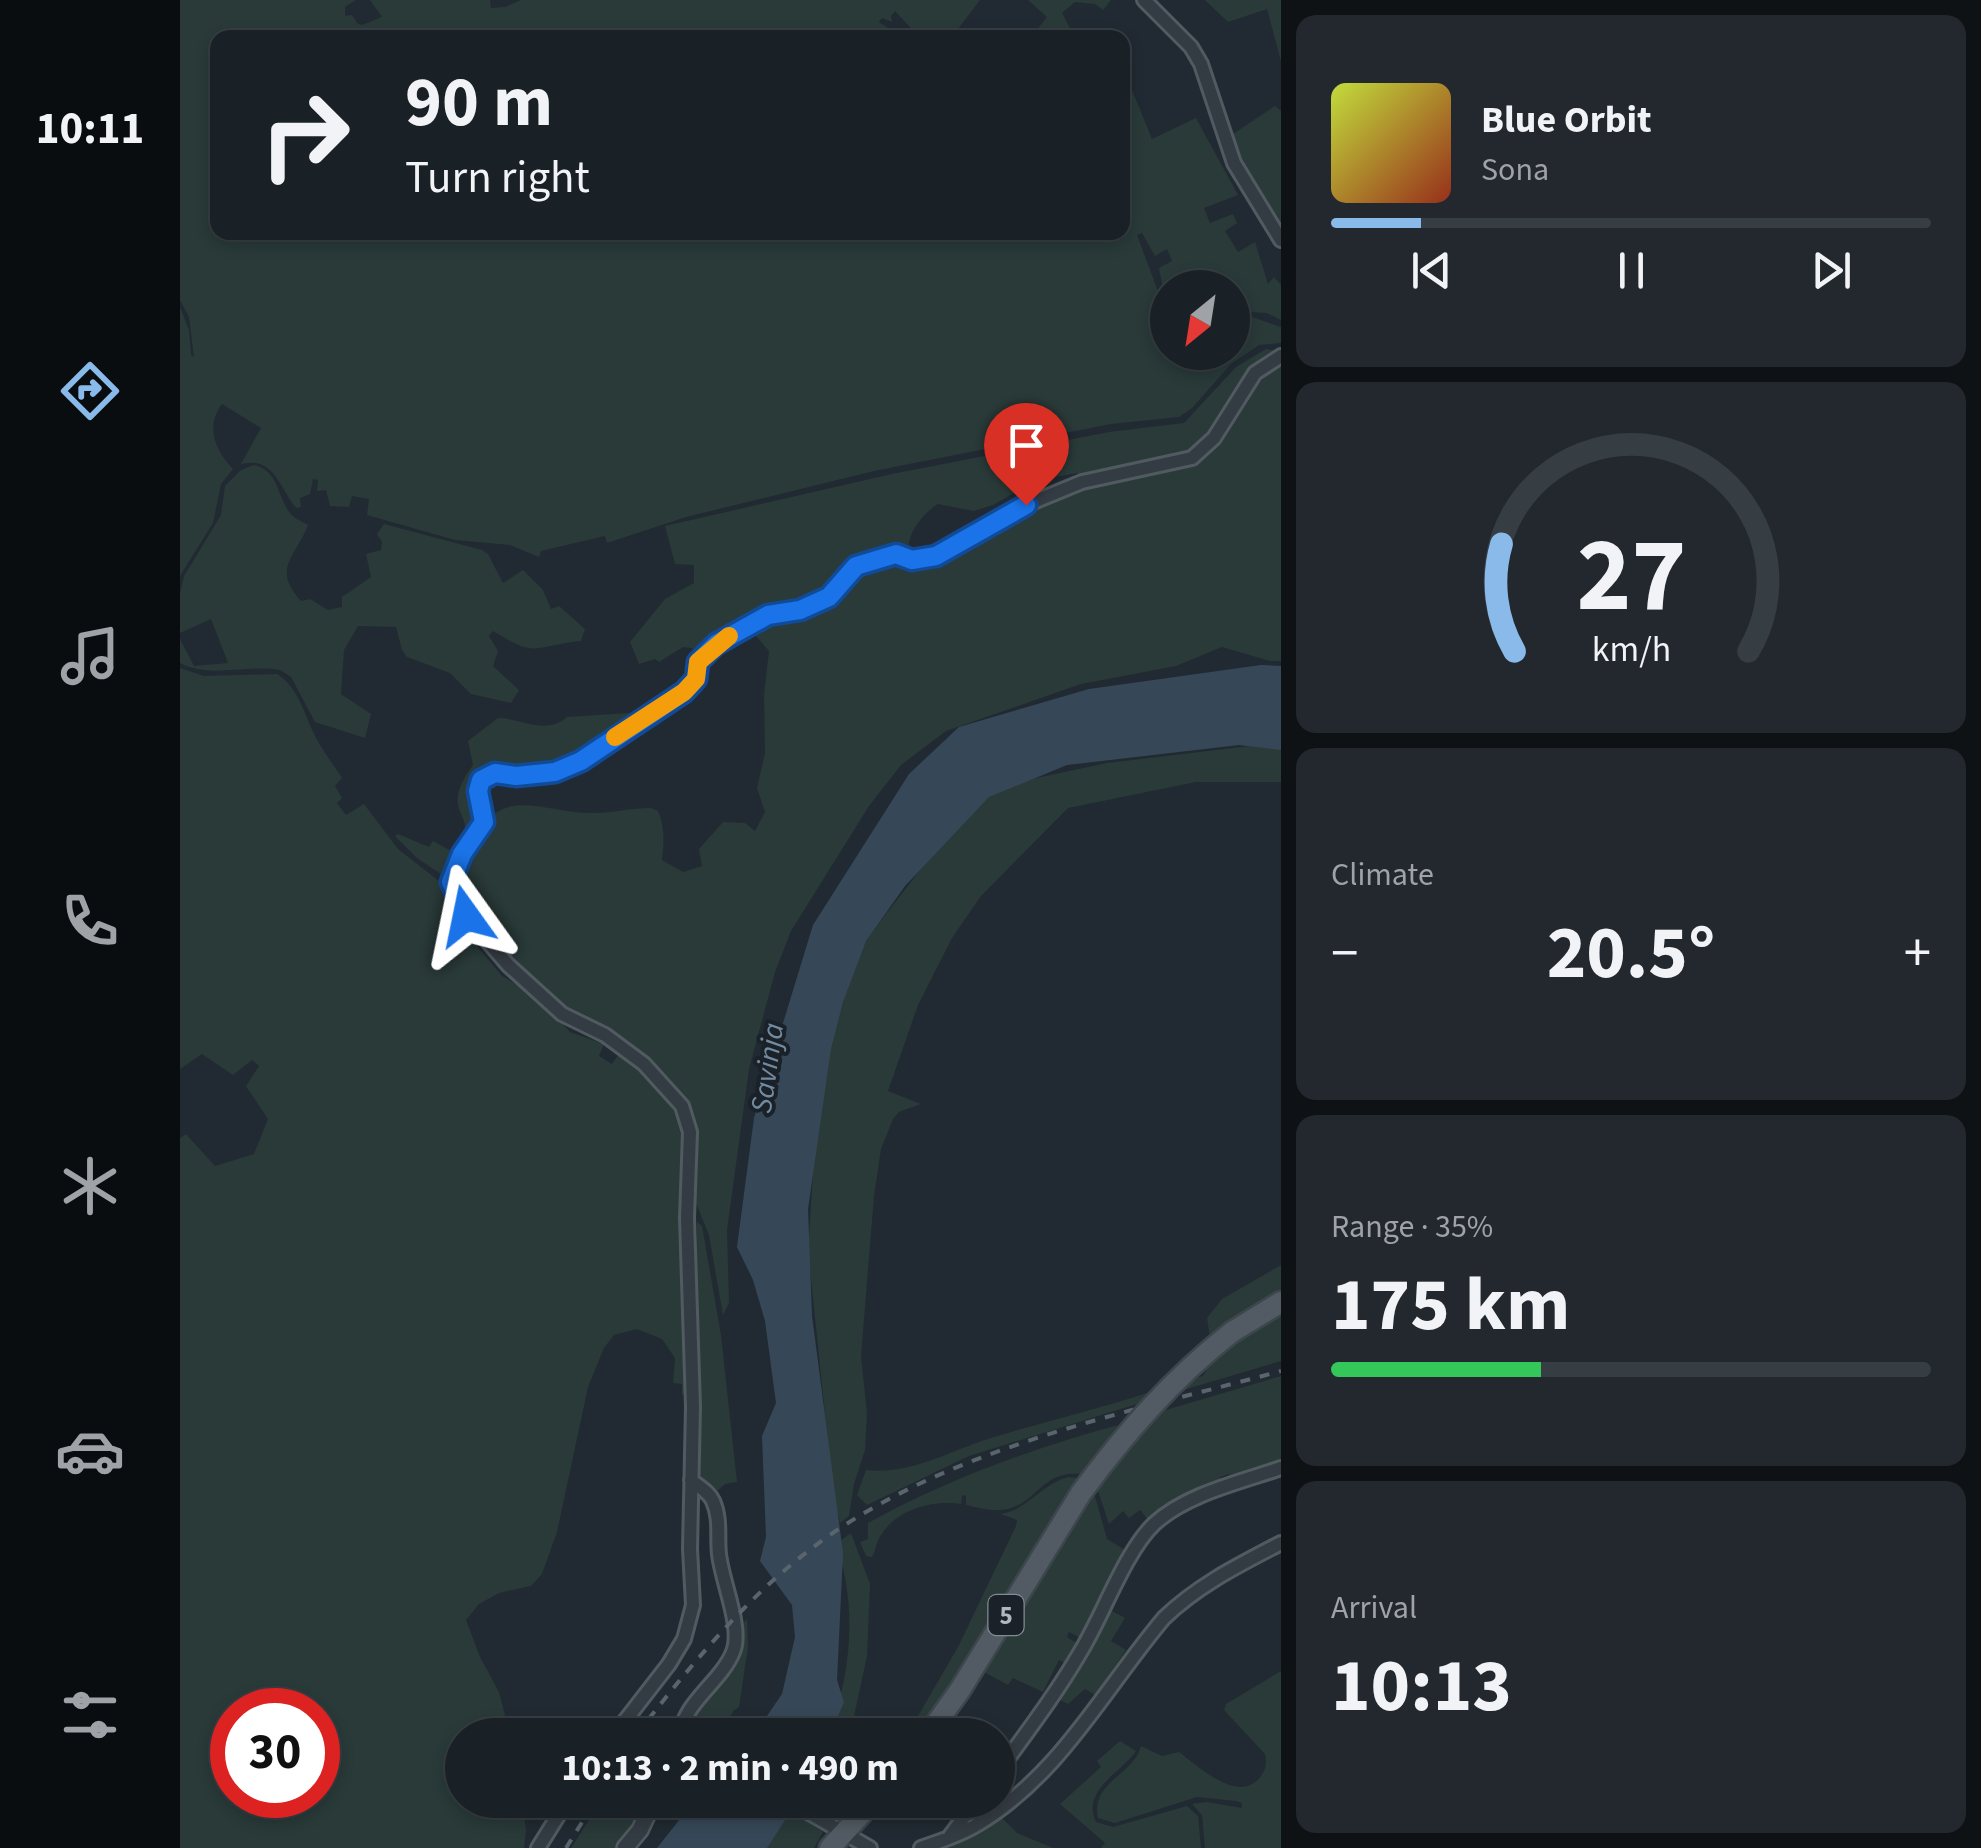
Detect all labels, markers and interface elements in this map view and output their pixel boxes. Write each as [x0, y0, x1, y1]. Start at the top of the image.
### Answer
text: 90 m [405, 53, 553, 153]
icon: right [240, 70, 370, 200]
text: Blue Orbit [1481, 93, 1652, 147]
text: 10:11 [36, 97, 144, 161]
text: Turn right [405, 146, 590, 210]
text: Sona [1481, 147, 1549, 193]
icon: previous [1404, 243, 1459, 298]
icon: pause [1604, 243, 1659, 298]
icon: next [1804, 243, 1859, 298]
north arrow [1150, 270, 1250, 370]
map controls [1150, 270, 1250, 370]
icon: directions [55, 356, 125, 426]
pin [984, 403, 1069, 506]
icon: arrive [999, 418, 1054, 473]
text: 27 [1576, 503, 1686, 651]
icon: music [55, 621, 125, 691]
text: km/h [1591, 624, 1671, 675]
text: Climate [1331, 852, 1434, 898]
position arrow [414, 864, 518, 968]
icon: phone [55, 886, 125, 956]
text: 20.5° [1547, 900, 1715, 1007]
text: − [1331, 915, 1358, 993]
text: + [1904, 915, 1931, 993]
water label: Savinja [740, 1020, 795, 1116]
icon: climate [55, 1151, 125, 1221]
text: Range · 35% [1331, 1204, 1493, 1250]
text: 175 km [1331, 1252, 1570, 1359]
icon: car [55, 1416, 125, 1486]
text: Arrival [1331, 1585, 1417, 1631]
road number: 5 [988, 1595, 1024, 1635]
text: 10:13 [1331, 1633, 1512, 1740]
icon: filters [55, 1680, 125, 1750]
speed limit sign: 30 [210, 1688, 340, 1818]
text: 10:13 · 2 min · 490 m [561, 1741, 899, 1795]

